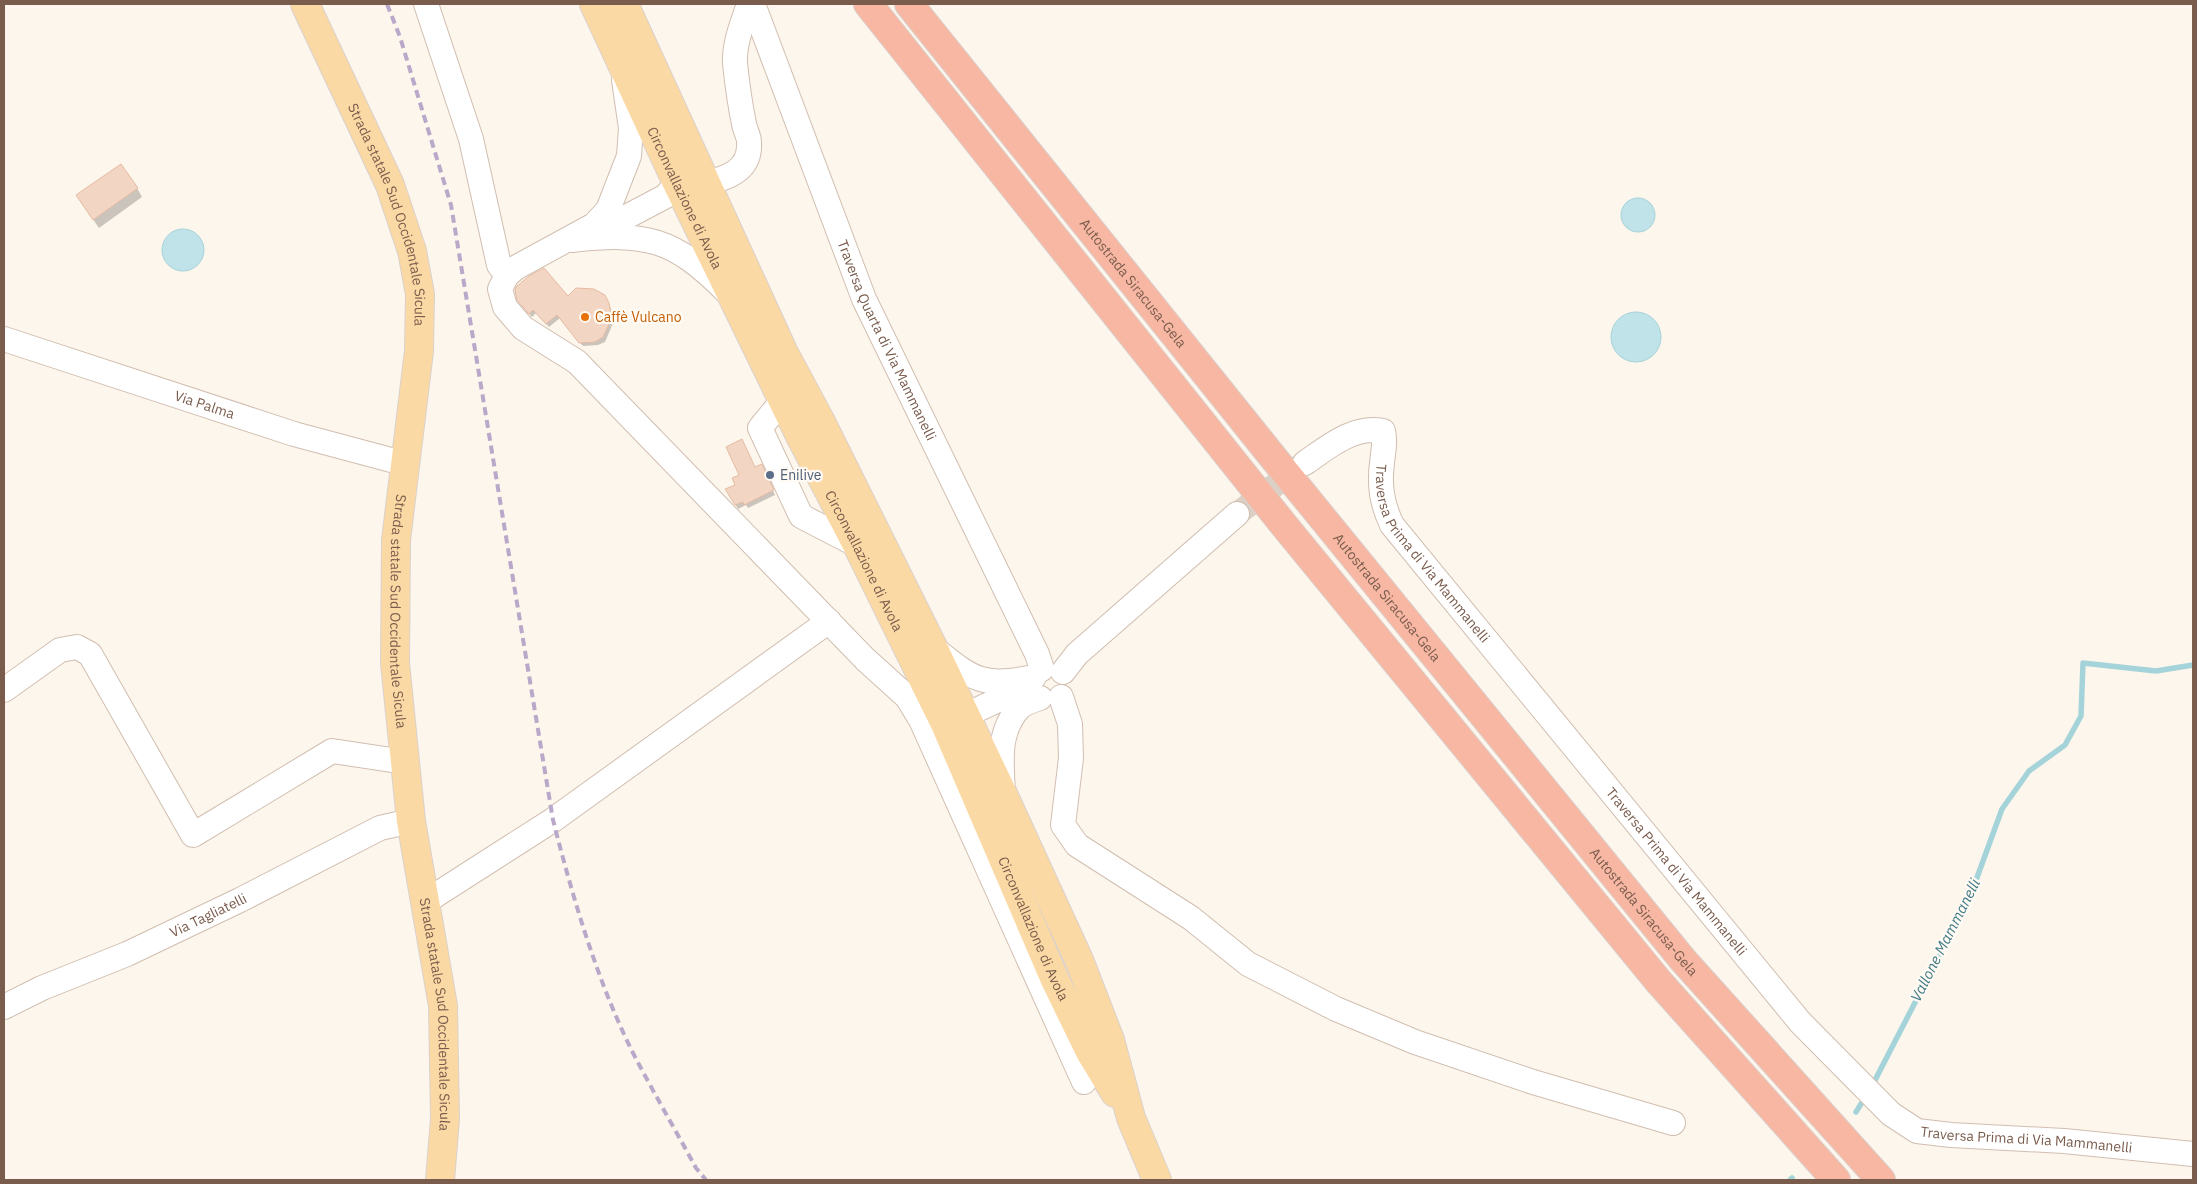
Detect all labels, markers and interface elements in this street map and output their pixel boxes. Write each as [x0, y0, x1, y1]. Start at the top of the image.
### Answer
street label: Strada statale Sud Occidentale Sicula [344, 100, 429, 327]
street label: Circonvallazione di Avola [643, 124, 727, 272]
street label: Autostrada Siracusa-Gela [1076, 215, 1191, 352]
street label: Traversa Quarta di Via Mammanelli [834, 237, 940, 443]
place label: Caffè Vulcano [595, 308, 682, 326]
marker: Caffè Vulcano [579, 311, 591, 323]
street label: Via Palma [172, 386, 237, 423]
street label: Traversa Prima di Via Mammanelli [1372, 463, 1494, 646]
place label: Enilive [780, 466, 822, 484]
marker: Enilive [764, 469, 776, 481]
street label: Circonvallazione di Avola [821, 487, 907, 635]
street label: Strada statale Sud Occidentale Sicula [386, 493, 411, 730]
street label: Autostrada Siracusa-Gela [1329, 529, 1445, 666]
street label: Traversa Prima di Via Mammanelli [1602, 784, 1751, 959]
street label: Autostrada Siracusa-Gela [1586, 844, 1702, 980]
street label: Circonvallazione di Avola [994, 854, 1073, 1004]
water label: Vallone Mammanelli [1906, 875, 1984, 1005]
street label: Via Tagliatelli [167, 889, 250, 941]
street label: Strada statale Sud Occidentale Sicula [415, 896, 454, 1132]
street label: Traversa Prima di Via Mammanelli [1919, 1122, 2133, 1157]

